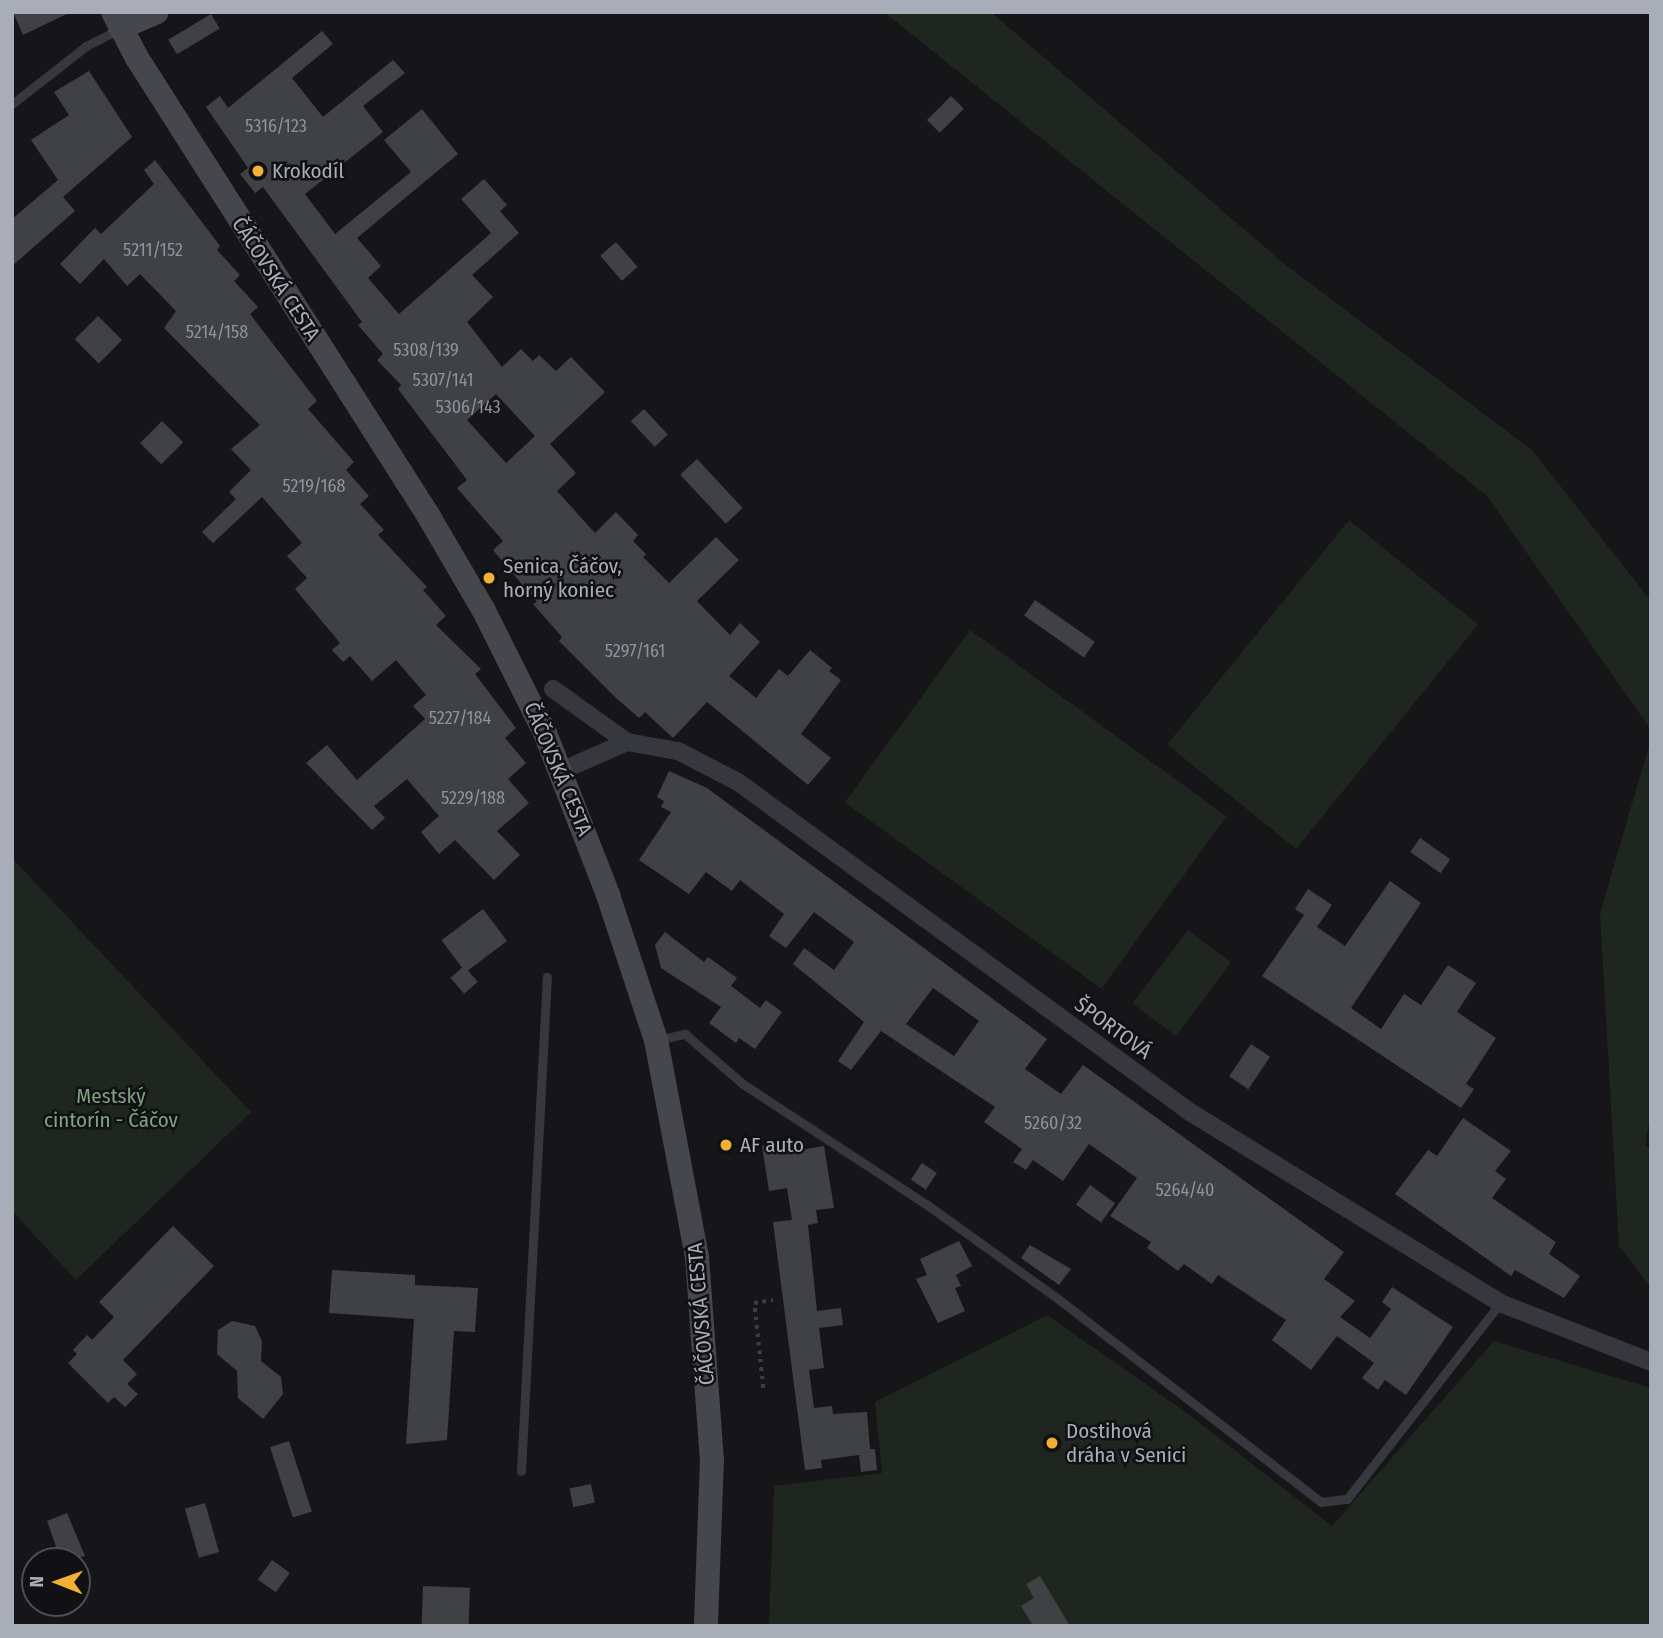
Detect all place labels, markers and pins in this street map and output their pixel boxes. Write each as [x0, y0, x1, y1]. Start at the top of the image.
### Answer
place label: Krokodíl [272, 158, 344, 184]
marker: Krokodíl [250, 163, 266, 179]
place label: Senica, Čáčov, horný koniec [503, 553, 622, 603]
marker: Senica, Čáčov, horný koniec [481, 570, 497, 586]
place label: AF auto [740, 1132, 804, 1158]
marker: AF auto [718, 1137, 734, 1153]
place label: Dostihová dráha v Senici [1066, 1418, 1186, 1468]
marker: Dostihová dráha v Senici [1044, 1435, 1060, 1451]

